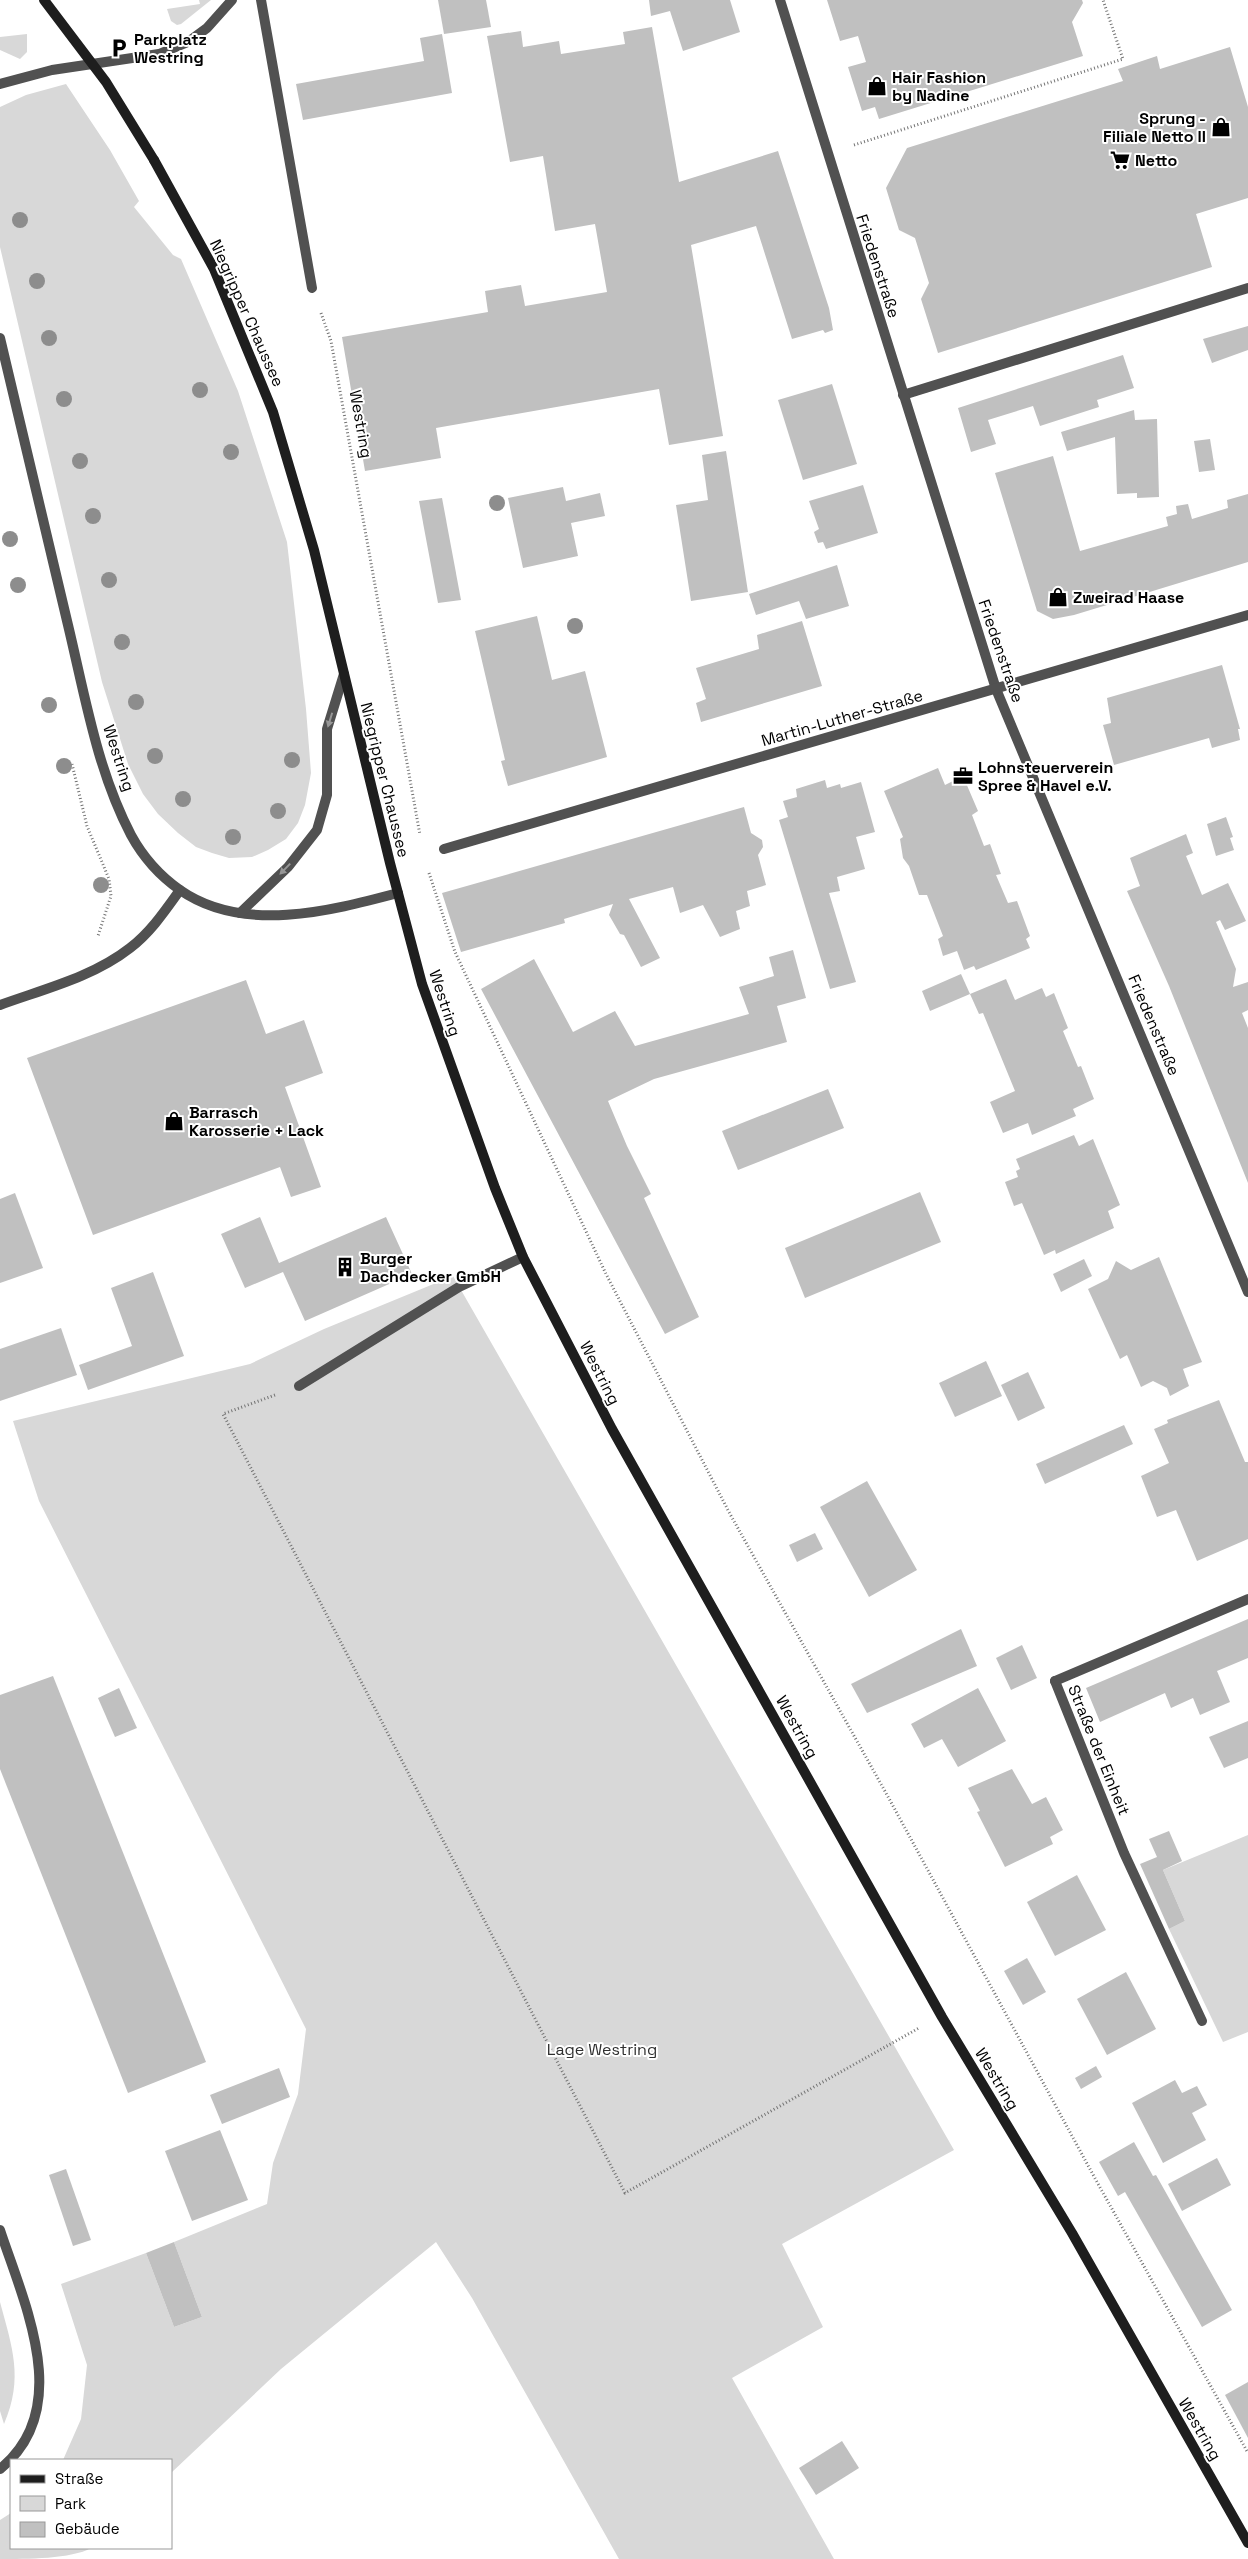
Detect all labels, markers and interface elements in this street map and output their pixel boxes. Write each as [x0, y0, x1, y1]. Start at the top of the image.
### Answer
place label: Parkplatz Westring [134, 29, 207, 68]
parking icon: Parkplatz Westring [108, 37, 130, 59]
place label: Hair Fashion by Nadine [892, 67, 986, 106]
shop icon: Hair Fashion by Nadine [866, 75, 888, 97]
place label: Sprung - Filiale Netto II [1103, 108, 1206, 147]
shop icon: Sprung - Filiale Netto II [1210, 116, 1232, 138]
supermarket icon: Netto [1109, 149, 1131, 171]
place label: Netto [1135, 150, 1177, 171]
street label: Friedenstraße [851, 212, 905, 320]
street label: Niegripper Chaussee [205, 236, 289, 390]
street label: Westring [345, 388, 377, 460]
shop icon: Zweirad Haase [1047, 586, 1069, 608]
place label: Zweirad Haase [1073, 587, 1184, 608]
street label: Friedenstraße [974, 597, 1028, 705]
street label: Martin-Luther-Straße [759, 685, 925, 751]
street label: Niegripper Chaussee [356, 700, 414, 860]
one-way arrow [325, 713, 333, 728]
street label: Westring [98, 722, 140, 794]
place label: Lohnsteuerverein Spree & Havel e.V. [978, 757, 1113, 796]
office icon: Lohnsteuerverein Spree & Havel e.V. [952, 765, 974, 787]
one-way arrow [279, 863, 291, 875]
street label: Westring [424, 967, 466, 1039]
street label: Friedenstraße [1123, 971, 1185, 1079]
place label: Barrasch Karosserie + Lack [189, 1102, 324, 1141]
shop icon: Barrasch Karosserie + Lack [163, 1110, 185, 1132]
place label: Burger Dachdecker GmbH [360, 1248, 501, 1287]
building icon: Burger Dachdecker GmbH [334, 1256, 356, 1278]
street label: Westring [575, 1338, 625, 1408]
street label: Straße der Einheit [1063, 1682, 1135, 1818]
street label: Westring [771, 1692, 823, 1762]
park label: Lage Westring [547, 2039, 657, 2060]
street label: Westring [970, 2044, 1024, 2114]
street label: Westring [1174, 2394, 1226, 2464]
legend [10, 2459, 172, 2549]
text: Straße [55, 2469, 104, 2488]
text: Park [55, 2494, 86, 2513]
text: Gebäude [55, 2519, 120, 2538]

